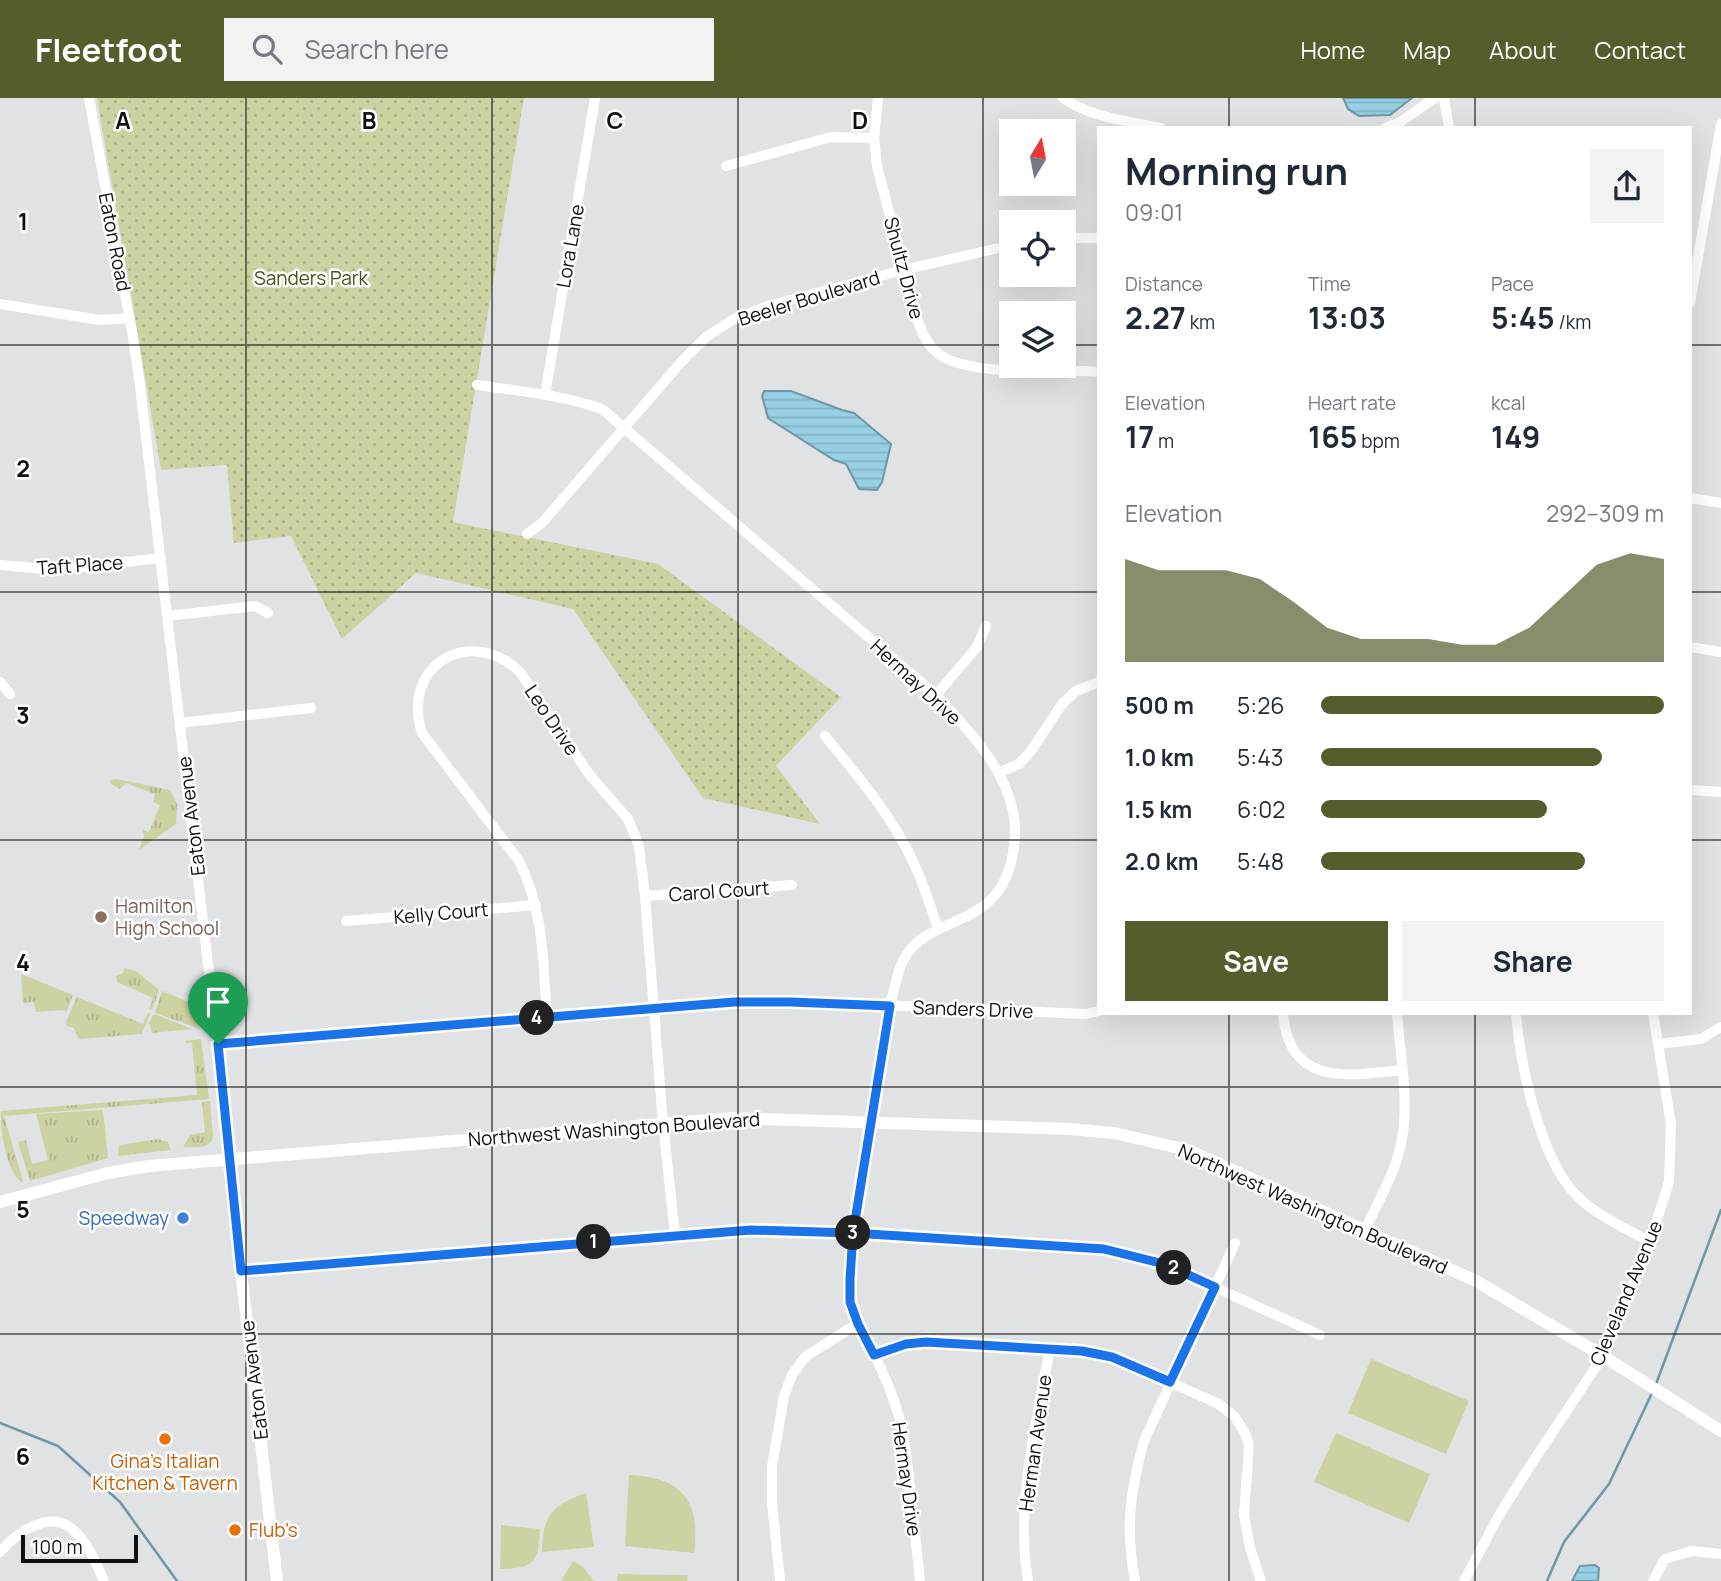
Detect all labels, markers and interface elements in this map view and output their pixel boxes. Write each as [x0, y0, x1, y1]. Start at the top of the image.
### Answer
search box [224, 18, 714, 81]
text: Fleetfoot [35, 27, 182, 72]
icon: search [248, 30, 286, 68]
text: Search here [304, 31, 449, 67]
text: Home [1300, 33, 1365, 66]
text: Map [1403, 33, 1451, 66]
text: About [1489, 33, 1557, 66]
text: Contact [1595, 33, 1686, 66]
text: A [115, 104, 131, 136]
text: B [362, 104, 376, 136]
text: C [607, 104, 624, 136]
text: D [852, 104, 868, 136]
north arrow [999, 119, 1076, 196]
map controls [999, 119, 1076, 378]
text: Morning run [1125, 144, 1348, 196]
button: share [1590, 149, 1664, 223]
street label: Eaton Road [93, 190, 137, 294]
text: 09:01 [1125, 196, 1183, 228]
street label: Lora Lane [550, 202, 590, 290]
text: 1 [18, 205, 28, 237]
button: locate [999, 210, 1076, 287]
street label: Shultz Drive [878, 214, 930, 322]
street label: Beeler Boulevard [735, 264, 883, 332]
park label: Sanders Park [254, 265, 369, 291]
text: Distance [1125, 271, 1203, 297]
text: Time [1308, 271, 1351, 297]
text: Pace [1491, 271, 1534, 297]
text: 2.27 [1125, 297, 1186, 338]
text: 13:03 [1308, 297, 1386, 338]
text: 5:45 [1491, 297, 1555, 338]
button: layers [999, 301, 1076, 378]
text: km [1186, 309, 1215, 335]
text: /km [1555, 309, 1591, 335]
text: Elevation [1125, 390, 1205, 416]
text: Heart rate [1308, 390, 1396, 416]
text: kcal [1491, 390, 1526, 416]
text: 17 [1125, 416, 1154, 457]
text: 165 [1308, 416, 1357, 457]
text: 149 [1491, 416, 1540, 457]
text: m [1154, 428, 1174, 454]
text: bpm [1357, 428, 1400, 454]
text: 2 [16, 452, 30, 484]
text: Elevation [1125, 497, 1222, 529]
text: 292–309 m [1546, 497, 1664, 529]
street label: Taft Place [36, 549, 124, 581]
street label: Hermay Drive [865, 633, 967, 731]
street label: Leo Drive [519, 679, 585, 761]
text: 500 m [1125, 689, 1194, 721]
text: 5:26 [1237, 689, 1285, 721]
text: 3 [16, 699, 30, 731]
text: 1.0 km [1125, 741, 1194, 773]
text: 5:43 [1237, 741, 1283, 773]
street label: Eaton Avenue [171, 755, 211, 877]
text: 1.5 km [1125, 793, 1192, 825]
text: 6:02 [1237, 793, 1285, 825]
text: 2.0 km [1125, 845, 1198, 877]
text: 5:48 [1237, 845, 1284, 877]
street label: Carol Court [668, 875, 770, 907]
place label: Hamilton High School [115, 893, 219, 941]
street label: Kelly Court [393, 896, 489, 930]
marker: Hamilton High School [93, 909, 109, 925]
button: Save [1125, 921, 1388, 1001]
button: Share [1402, 921, 1664, 1001]
text: 4 [16, 946, 30, 978]
pin [188, 972, 248, 1044]
icon: arrive [199, 983, 237, 1021]
street label: Sanders Drive [912, 994, 1034, 1024]
pin: 4 [520, 1000, 554, 1035]
text: 4 [531, 1004, 542, 1030]
street label: Northwest Washington Boulevard [467, 1106, 761, 1152]
street label: Northwest Washington Boulevard [1174, 1138, 1452, 1280]
text: 5 [16, 1193, 30, 1225]
place label: Speedway [79, 1205, 169, 1231]
marker: Speedway [175, 1210, 191, 1226]
pin: 3 [836, 1216, 870, 1250]
street label: Cleveland Avenue [1584, 1216, 1668, 1370]
text: 3 [847, 1219, 858, 1245]
pin: 1 [576, 1224, 612, 1260]
text: 1 [589, 1228, 598, 1254]
pin: 2 [1156, 1250, 1192, 1286]
text: 2 [1168, 1254, 1179, 1280]
street label: Eaton Avenue [234, 1319, 274, 1441]
street label: Herman Avenue [1013, 1373, 1057, 1513]
street label: Hermay Drive [886, 1420, 928, 1538]
marker: Gina's Italian Kitchen & Tavern [157, 1431, 173, 1447]
text: 6 [16, 1440, 30, 1472]
place label: Gina's Italian Kitchen & Tavern [92, 1448, 238, 1496]
place label: Flub's [249, 1517, 298, 1543]
marker: Flub's [227, 1522, 243, 1538]
scale bar [21, 1532, 138, 1564]
text: 100 m [32, 1534, 83, 1560]

